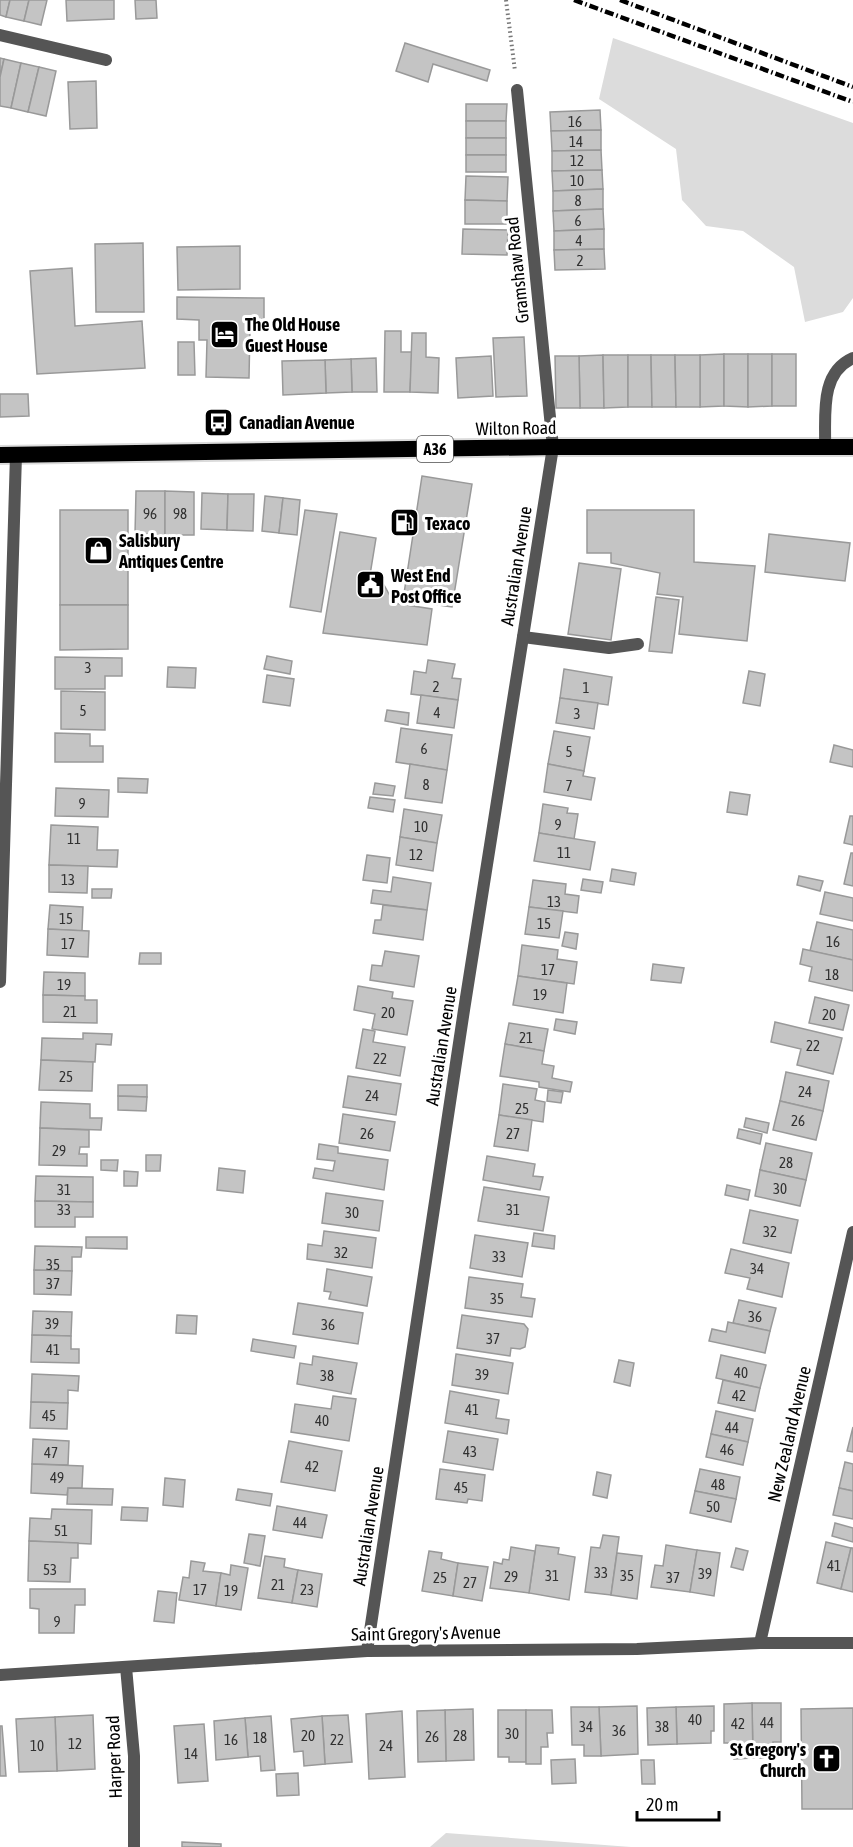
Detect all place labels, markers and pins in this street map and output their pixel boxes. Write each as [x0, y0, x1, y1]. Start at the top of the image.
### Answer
place label: The Old House Guest House [245, 314, 340, 356]
hotel icon: The Old House Guest House [208, 318, 240, 350]
bus stop icon: Canadian Avenue [202, 406, 234, 438]
place label: Canadian Avenue [239, 412, 355, 433]
fuel station icon: Texaco [388, 507, 420, 539]
place label: Texaco [425, 513, 471, 534]
place label: Salisbury Antiques Centre [118, 530, 224, 572]
shop icon: Salisbury Antiques Centre [82, 534, 114, 566]
place label: West End Post Office [390, 565, 461, 607]
public building icon: West End Post Office [354, 569, 386, 601]
place label: St Gregory's Church [730, 1739, 807, 1781]
church icon: St Gregory's Church [811, 1743, 843, 1775]

